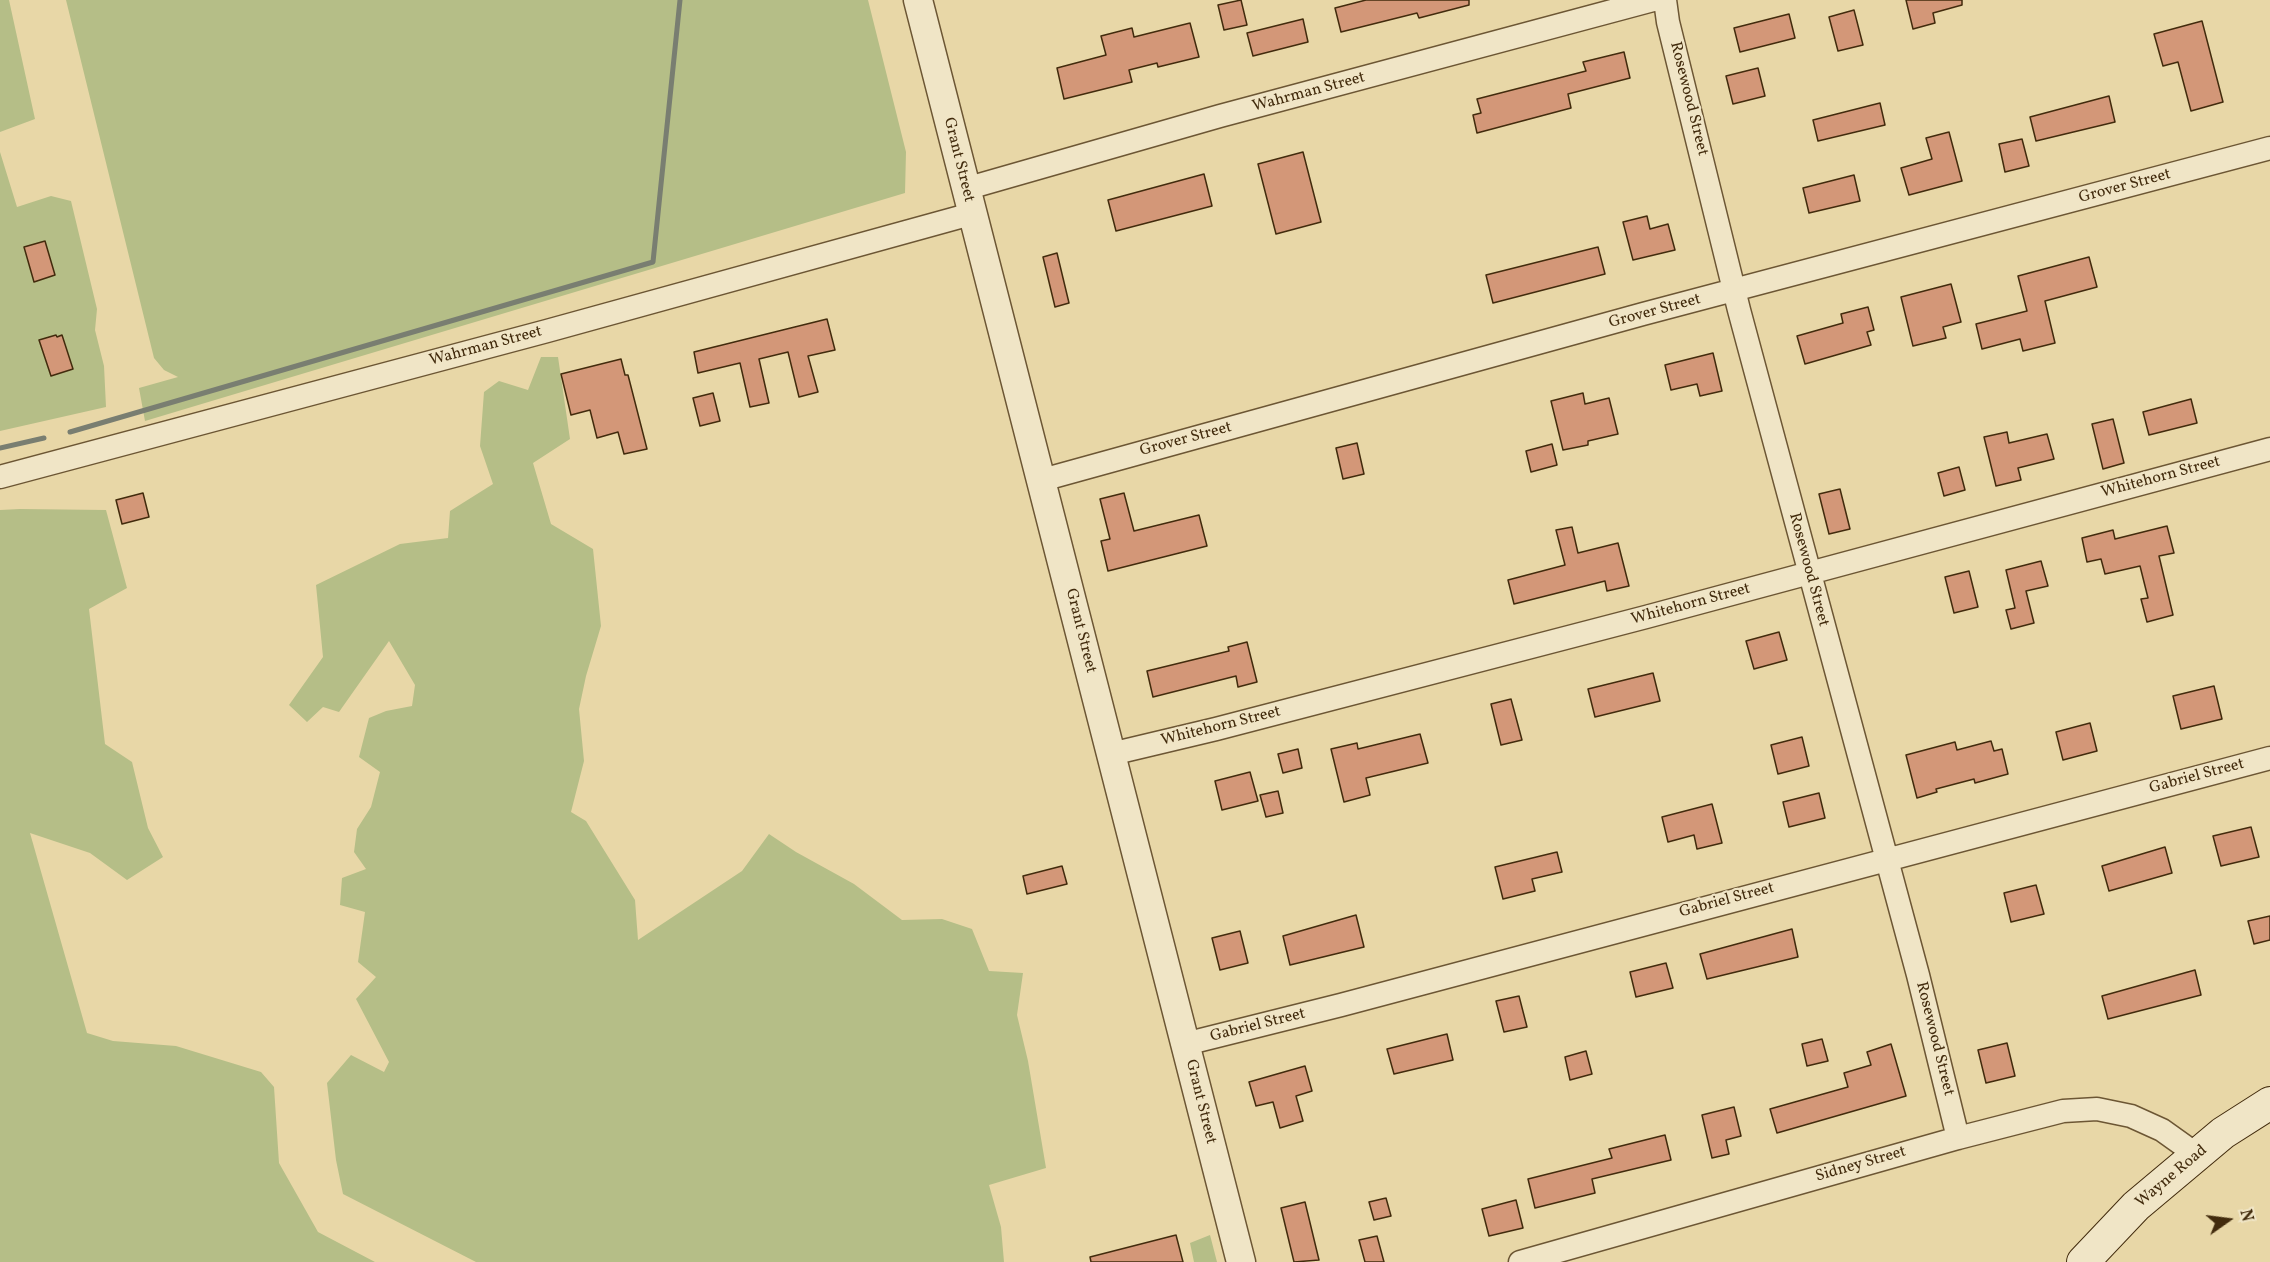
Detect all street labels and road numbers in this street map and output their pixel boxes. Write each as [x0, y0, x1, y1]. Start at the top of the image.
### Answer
street label: Rosewood Street [1665, 40, 1711, 158]
street label: Wahrman Street [1251, 69, 1367, 117]
street label: Grant Street [938, 116, 978, 204]
street label: Grover Street [2077, 166, 2173, 208]
street label: Grover Street [1607, 291, 1703, 333]
street label: Wahrman Street [428, 323, 544, 371]
street label: Grover Street [1138, 419, 1234, 461]
street label: Whitehorn Street [2099, 453, 2223, 503]
street label: Rosewood Street [1784, 511, 1832, 629]
street label: Whitehorn Street [1629, 580, 1753, 630]
street label: Grant Street [1060, 587, 1100, 675]
street label: Whitehorn Street [1159, 703, 1283, 751]
street label: Gabriel Street [2147, 755, 2247, 799]
street label: Gabriel Street [1677, 879, 1777, 923]
street label: Rosewood Street [1911, 980, 1957, 1098]
street label: Gabriel Street [1208, 1005, 1308, 1047]
street label: Grant Street [1180, 1058, 1220, 1146]
street label: Wayne Road [2132, 1142, 2212, 1212]
street label: Sidney Street [1813, 1143, 1909, 1187]

